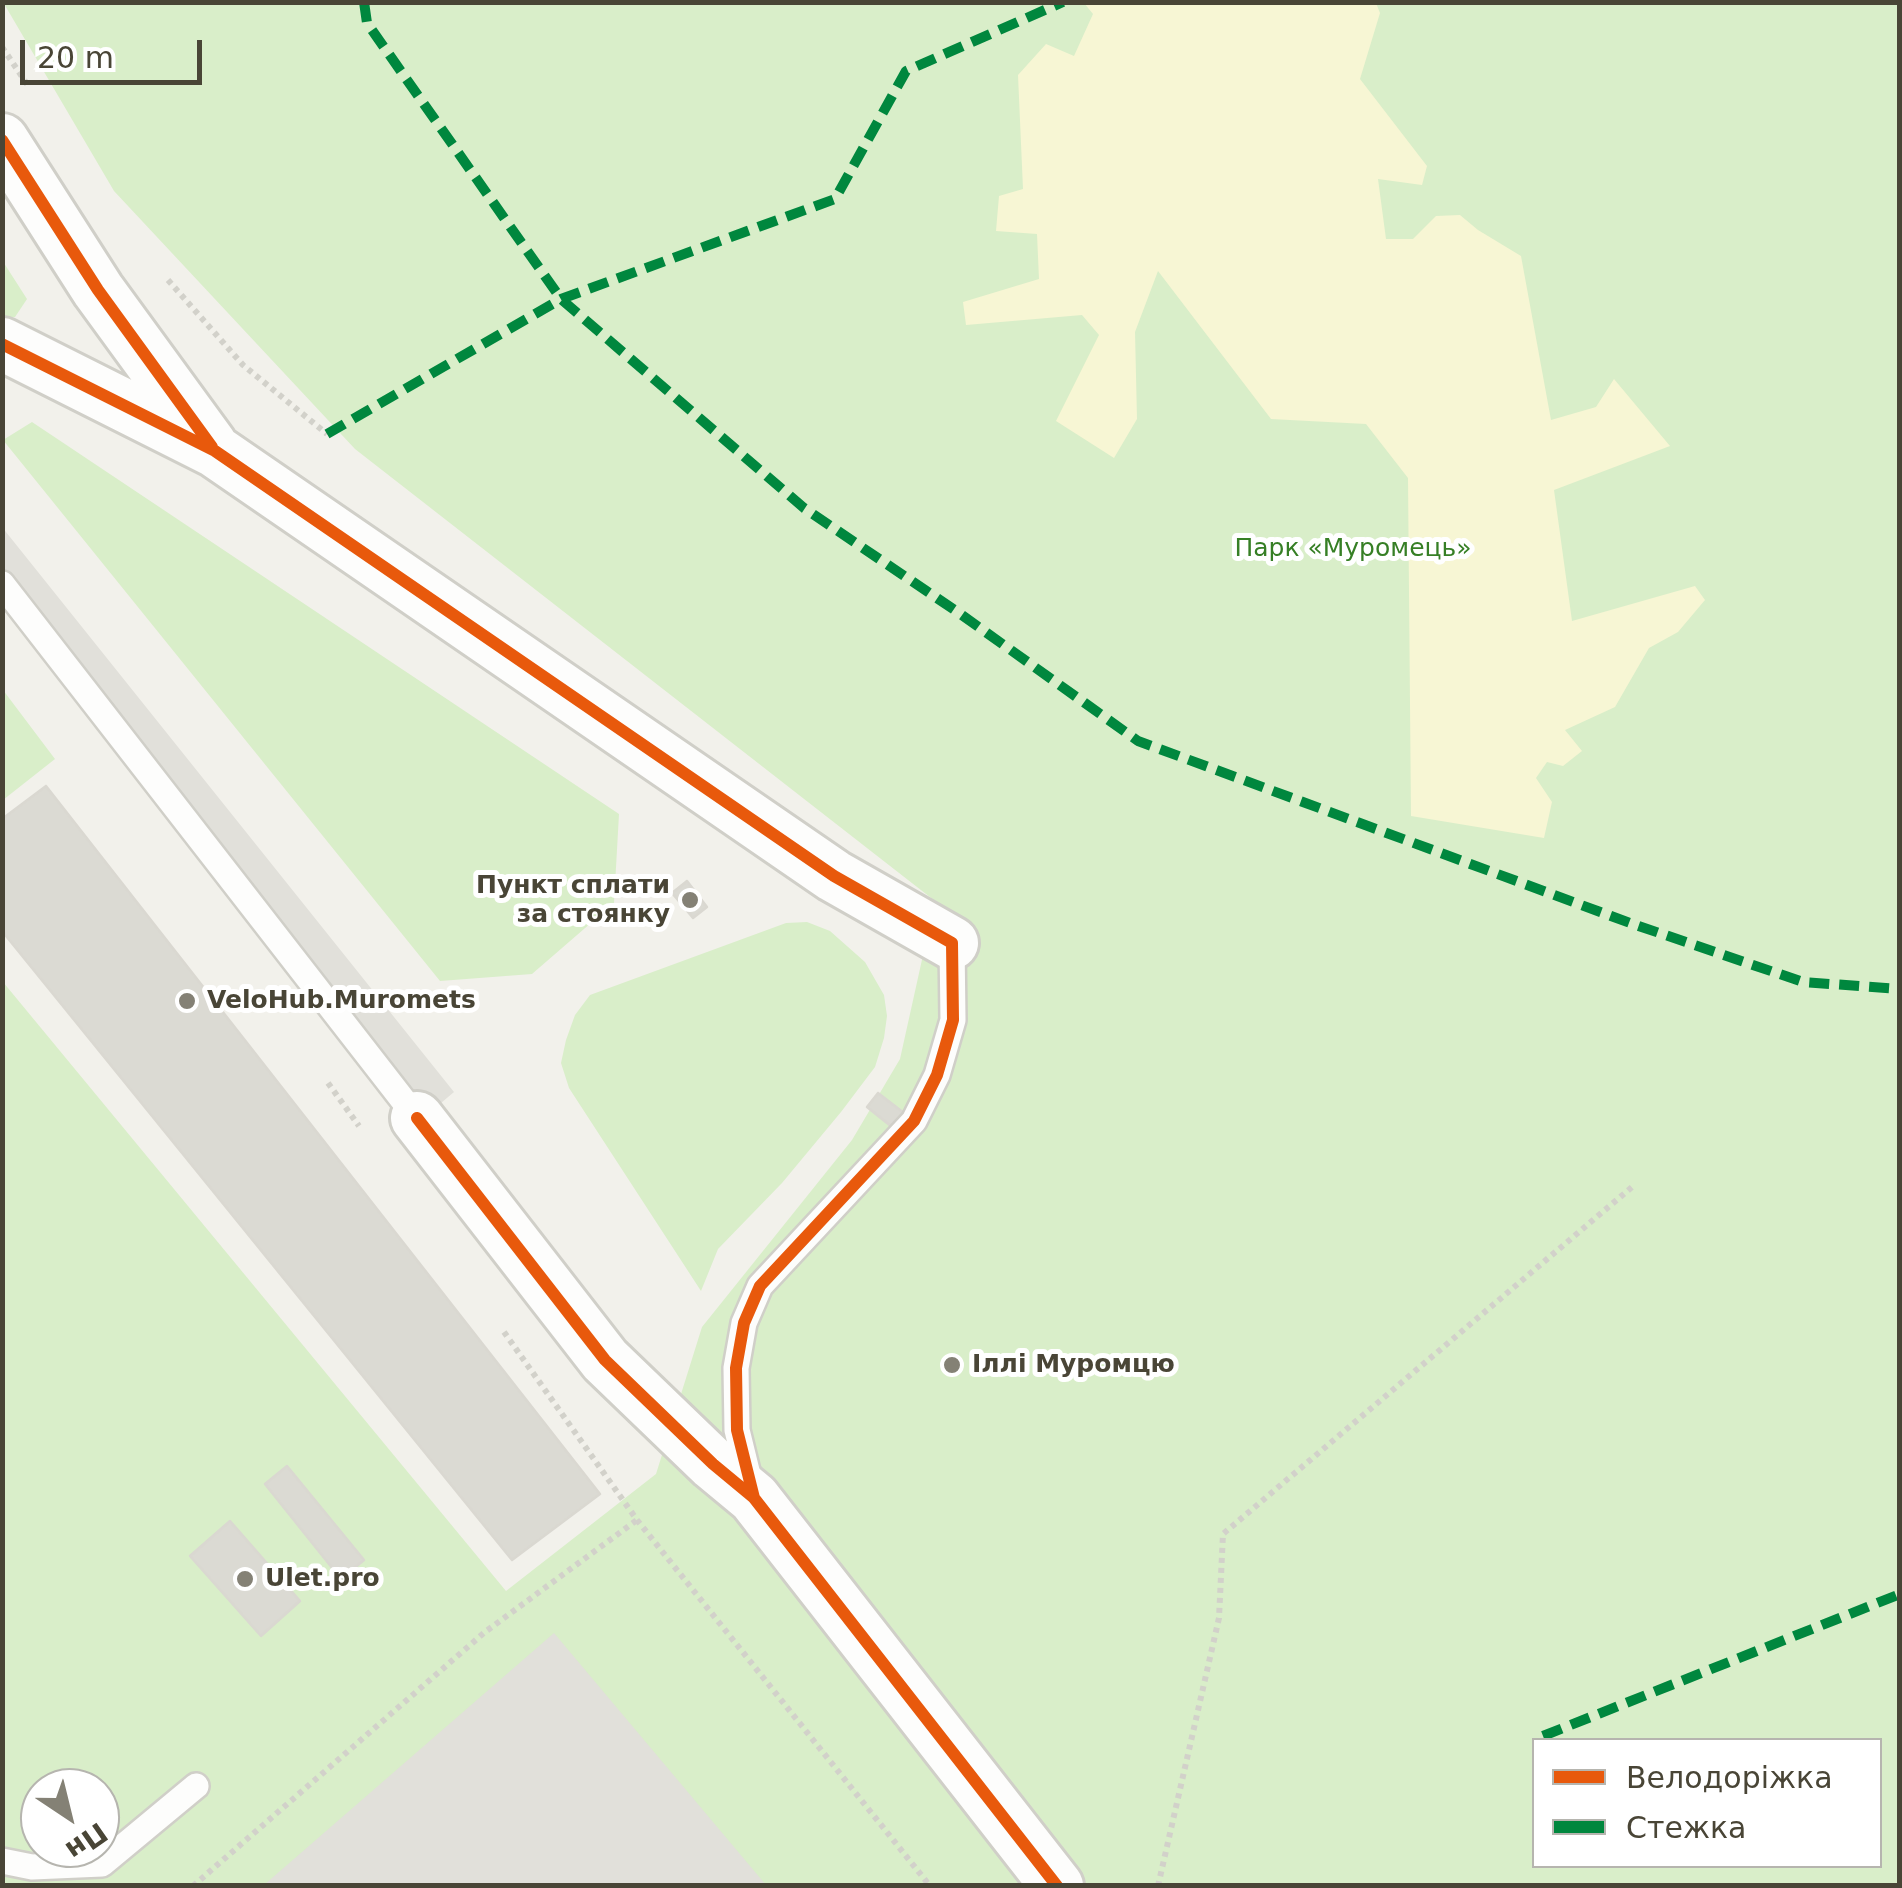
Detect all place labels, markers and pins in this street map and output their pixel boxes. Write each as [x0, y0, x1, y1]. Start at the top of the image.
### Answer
place label: Пункт сплати за стоянку [476, 871, 670, 930]
marker: Пункт сплати за стоянку [679, 889, 701, 911]
place label: VeloHub.Muromets [207, 986, 476, 1016]
marker: VeloHub.Muromets [176, 990, 198, 1012]
place label: Іллі Муромцю [972, 1350, 1175, 1380]
marker: Іллі Муромцю [941, 1354, 963, 1376]
place label: Ulet.pro [265, 1564, 380, 1594]
marker: Ulet.pro [234, 1568, 256, 1590]

